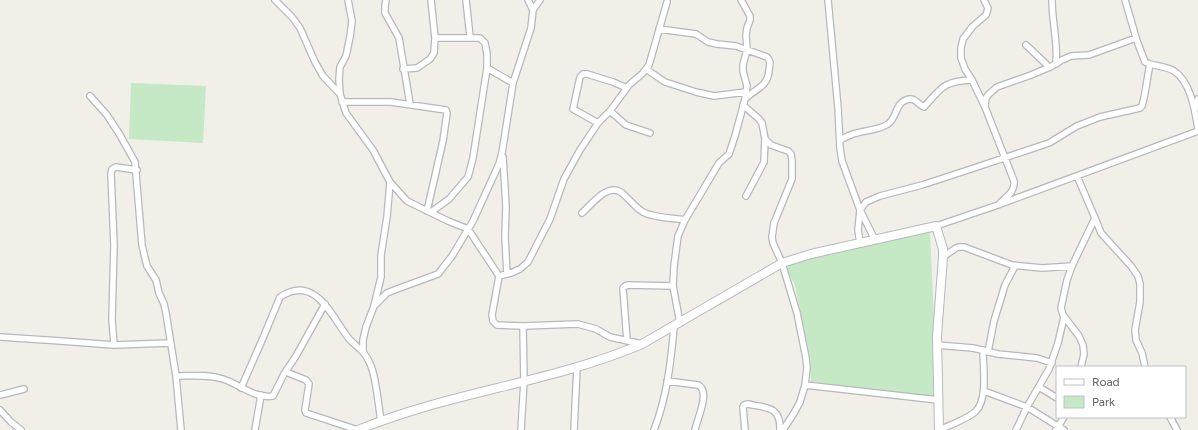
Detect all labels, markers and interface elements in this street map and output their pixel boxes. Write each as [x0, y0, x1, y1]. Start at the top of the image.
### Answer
legend [1056, 366, 1186, 418]
text: Road [1092, 375, 1120, 389]
text: Park [1092, 395, 1115, 409]

